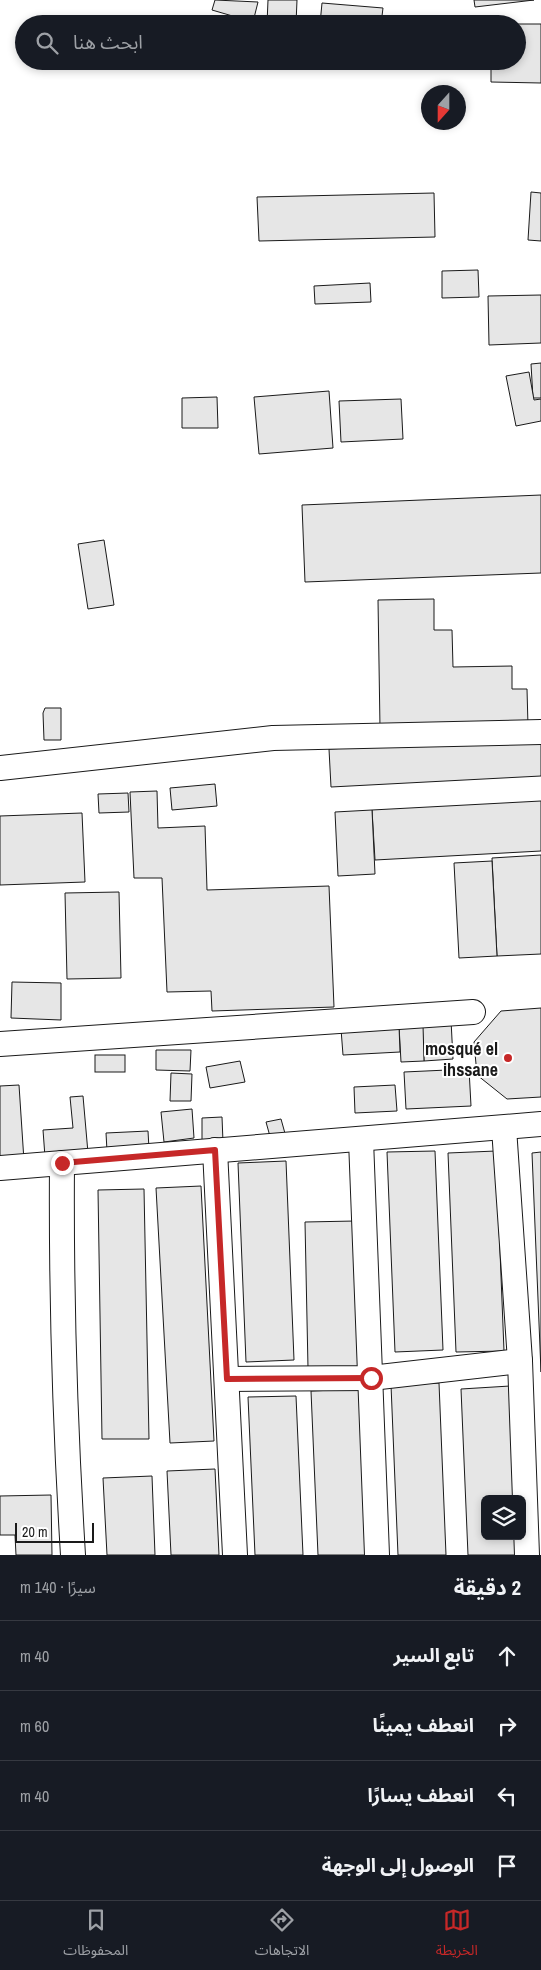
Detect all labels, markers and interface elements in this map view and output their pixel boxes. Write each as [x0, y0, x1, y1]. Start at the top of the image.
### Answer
search box [15, 15, 526, 70]
icon: search [33, 29, 61, 57]
text: ابحث هنا [73, 29, 143, 55]
north arrow [421, 85, 466, 130]
place label: mosqué el ihssane [425, 1036, 498, 1082]
marker: mosqué el ihssane [502, 1052, 514, 1064]
route end [51, 1152, 74, 1175]
route start [360, 1367, 383, 1390]
map controls [481, 1495, 526, 1540]
button: layers [481, 1495, 526, 1540]
scale bar [15, 1520, 94, 1543]
text: 20 m [22, 1523, 48, 1541]
text: 2 دقيقة [454, 1573, 521, 1602]
text: سيرًا · 140 m [20, 1576, 96, 1598]
text: تابع السير [393, 1642, 474, 1668]
icon: ahead [493, 1642, 521, 1670]
text: 40 m [20, 1645, 49, 1667]
text: انعطف يمينًا [373, 1712, 474, 1738]
icon: right [493, 1712, 521, 1740]
text: 60 m [20, 1715, 49, 1737]
text: انعطف يسارًا [368, 1782, 474, 1808]
icon: left [493, 1782, 521, 1810]
text: 40 m [20, 1785, 49, 1807]
text: الوصول إلى الوجهة [322, 1852, 474, 1878]
icon: arrive [493, 1852, 521, 1880]
tab: المحفوظات [63, 1906, 128, 1965]
tab: الاتجاهات [255, 1906, 309, 1965]
tab: الخريطة [436, 1906, 478, 1965]

